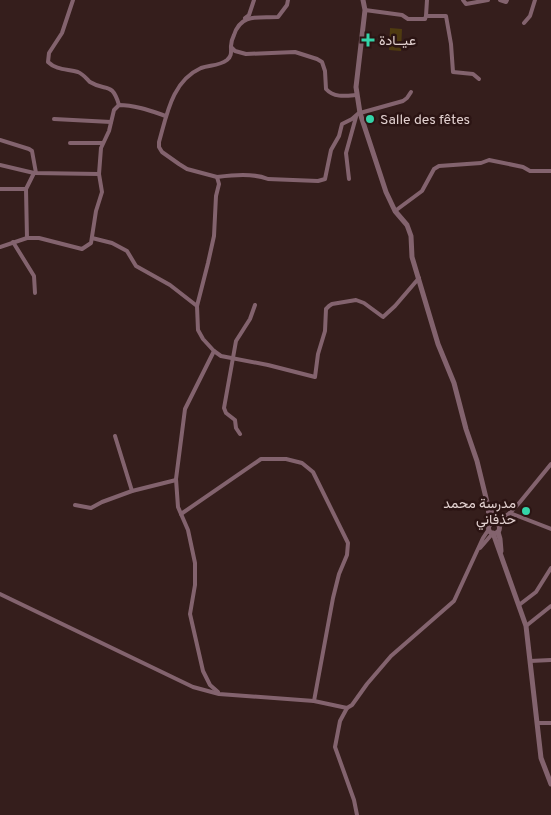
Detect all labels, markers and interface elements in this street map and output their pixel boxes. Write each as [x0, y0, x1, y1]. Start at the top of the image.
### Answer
marker: عيــادة [361, 33, 375, 47]
place label: عيــادة [379, 33, 416, 50]
place label: Salle des fêtes [380, 112, 470, 129]
marker: Salle des fêtes [364, 113, 376, 125]
place label: مدرسة محمد حذفاني [443, 496, 516, 531]
marker: مدرسة محمد حذفاني [520, 505, 532, 517]

